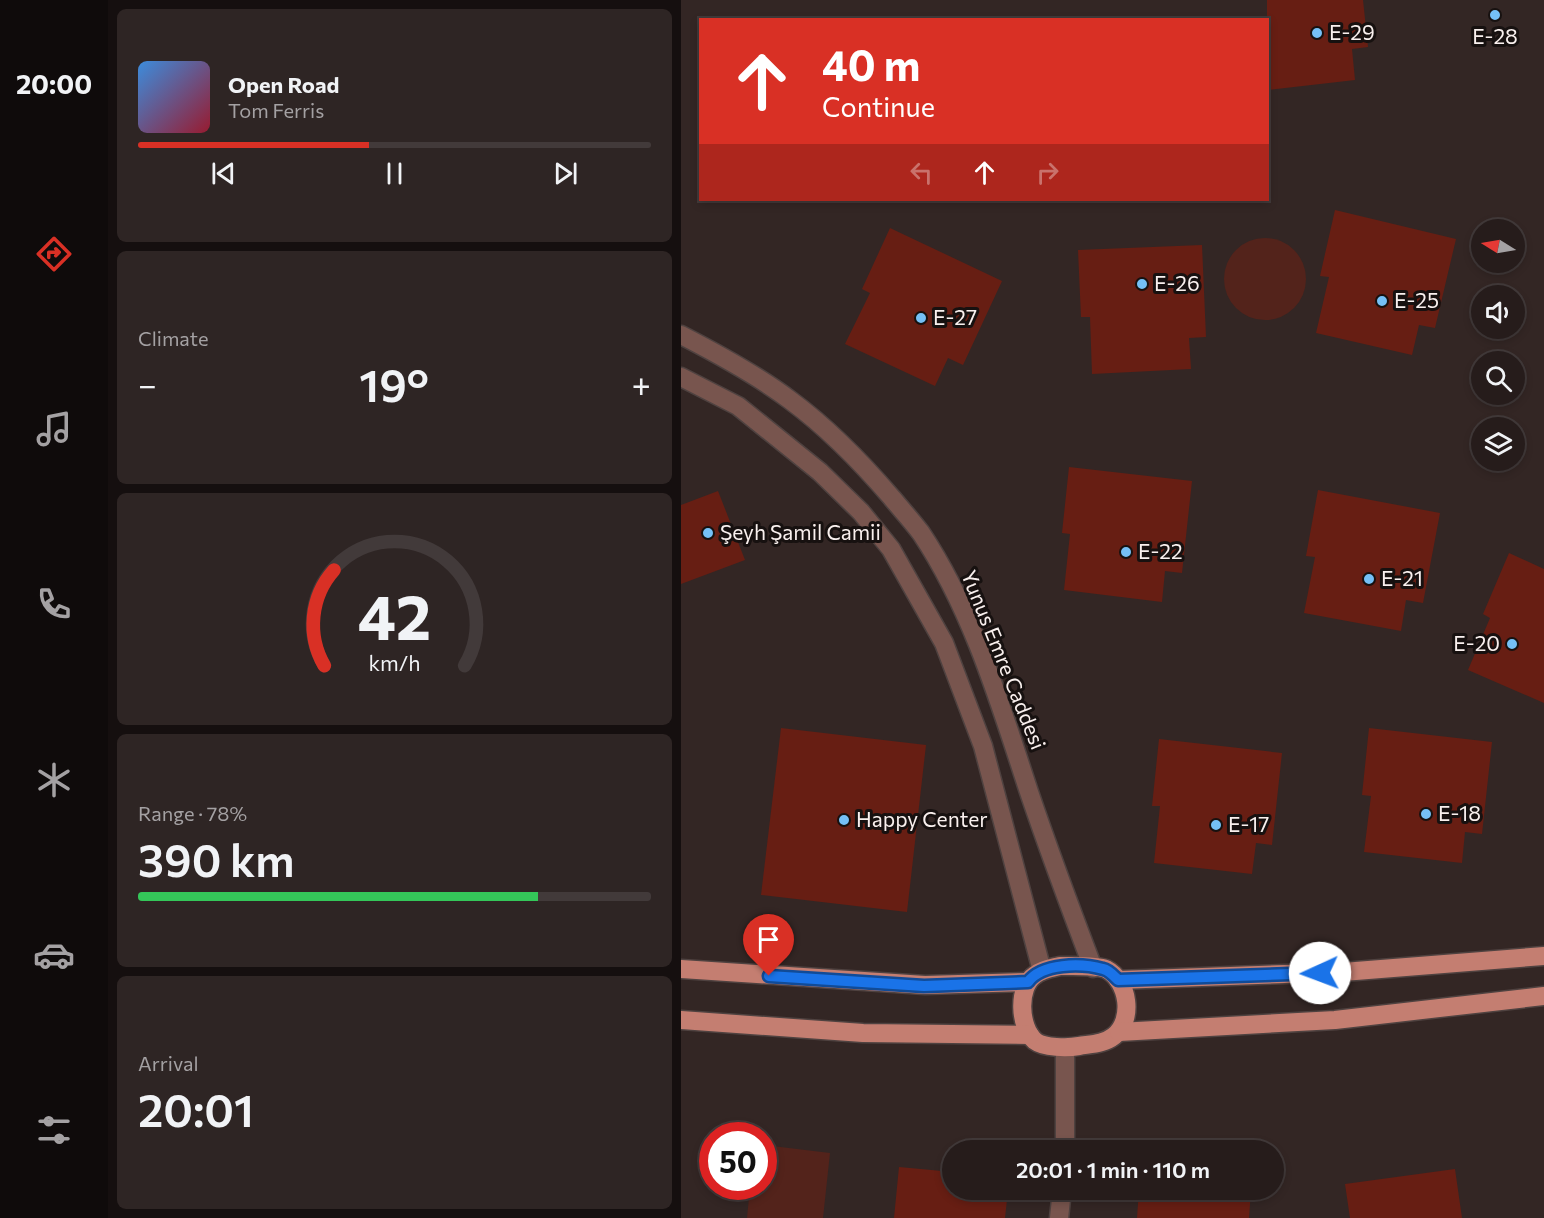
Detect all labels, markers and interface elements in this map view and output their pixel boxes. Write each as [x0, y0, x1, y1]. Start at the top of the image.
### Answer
marker: E-28 [1488, 8, 1502, 22]
place label: E-29 [1329, 19, 1375, 44]
place label: E-28 [1472, 23, 1518, 48]
marker: E-29 [1310, 26, 1324, 40]
text: 40 m [822, 38, 920, 90]
icon: ahead [723, 42, 801, 120]
text: 20:00 [16, 67, 92, 100]
text: Open Road [228, 71, 339, 98]
text: Continue [822, 90, 935, 123]
text: Tom Ferris [228, 98, 324, 122]
icon: left [905, 156, 938, 189]
icon: ahead [968, 156, 1001, 189]
icon: right [1031, 156, 1064, 189]
icon: previous [207, 157, 240, 190]
icon: pause [378, 157, 411, 190]
icon: next [549, 157, 582, 190]
north arrow [1471, 219, 1525, 273]
map controls [1471, 219, 1525, 471]
icon: directions [33, 233, 75, 275]
place label: E-26 [1154, 270, 1200, 295]
marker: E-26 [1135, 277, 1149, 291]
button: sound [1471, 285, 1525, 339]
place label: E-25 [1394, 287, 1439, 312]
marker: E-25 [1375, 294, 1389, 308]
place label: E-27 [933, 304, 977, 329]
marker: E-27 [914, 311, 928, 325]
text: Climate [138, 326, 208, 350]
button: search [1471, 351, 1525, 405]
text: 19° [359, 356, 429, 411]
text: − [138, 363, 157, 404]
text: + [632, 363, 651, 404]
icon: music [33, 408, 75, 450]
button: layers [1471, 417, 1525, 471]
place label: Şeyh Şamil Camii [720, 519, 881, 544]
marker: Şeyh Şamil Camii [701, 526, 715, 540]
place label: E-22 [1138, 538, 1183, 563]
marker: E-22 [1119, 545, 1133, 559]
place label: E-21 [1381, 565, 1423, 590]
street label: Yunus Emre Caddesi [957, 566, 1052, 753]
marker: E-21 [1362, 572, 1376, 586]
text: 42 [358, 577, 431, 653]
icon: phone [33, 583, 75, 625]
place label: E-20 [1453, 630, 1500, 655]
marker: E-20 [1505, 637, 1519, 651]
text: km/h [368, 649, 421, 675]
icon: climate [33, 759, 75, 801]
place label: E-18 [1438, 800, 1481, 825]
text: Range · 78% [138, 801, 247, 825]
place label: Happy Center [856, 806, 988, 831]
marker: E-18 [1419, 807, 1433, 821]
place label: E-17 [1228, 811, 1269, 836]
marker: Happy Center [837, 813, 851, 827]
marker: E-17 [1209, 818, 1223, 832]
text: 390 km [138, 831, 295, 886]
pin [743, 914, 794, 976]
icon: arrive [752, 923, 785, 956]
icon: car [33, 934, 75, 976]
position arrow [1288, 941, 1352, 1005]
text: Arrival [138, 1051, 199, 1075]
text: 20:01 [138, 1081, 254, 1136]
icon: filters [33, 1109, 75, 1151]
speed limit sign: 50 [699, 1122, 777, 1200]
text: 20:01 · 1 min · 110 m [1016, 1156, 1210, 1183]

